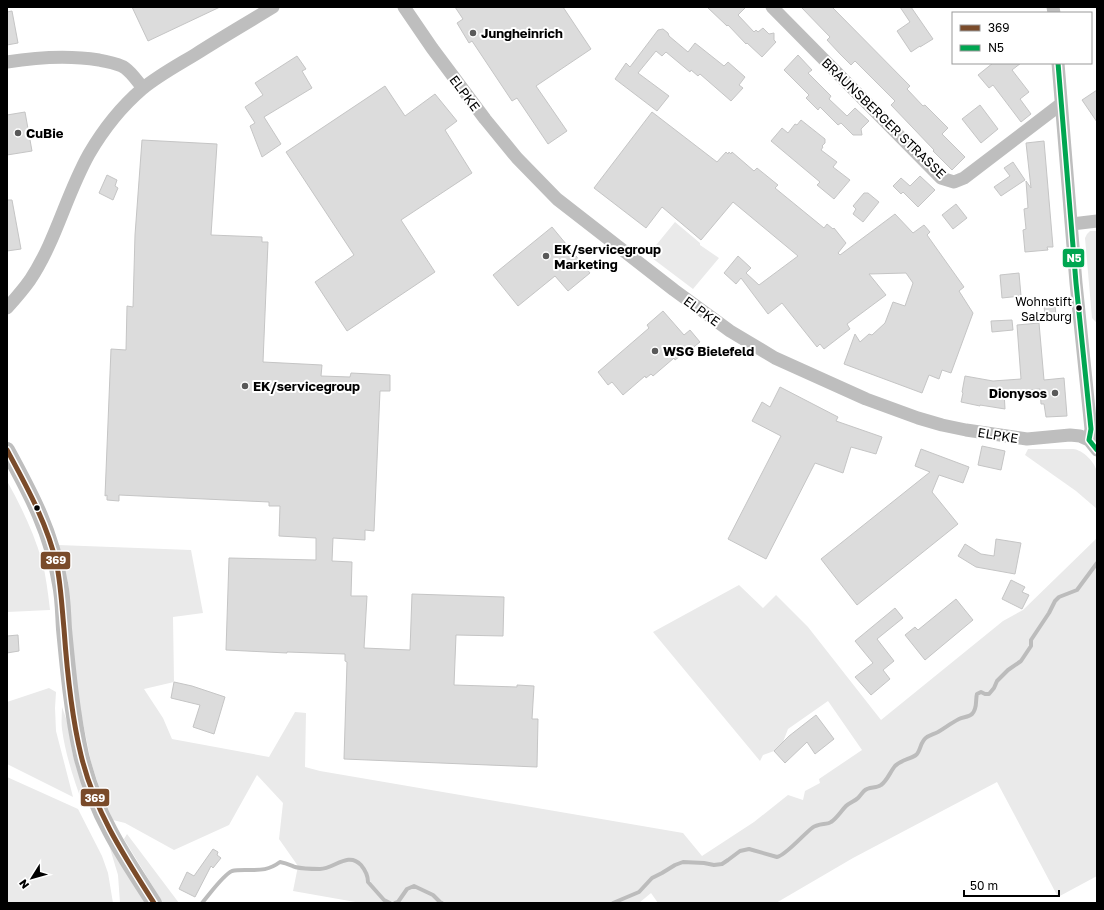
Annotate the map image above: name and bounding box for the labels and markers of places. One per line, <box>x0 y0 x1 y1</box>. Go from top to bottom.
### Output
place label: Jungheinrich <box>481 25 563 41</box>
marker: Jungheinrich <box>468 28 478 38</box>
place label: CuBie <box>26 125 64 141</box>
marker: CuBie <box>13 128 23 138</box>
place label: EK/servicegroup Marketing <box>554 241 661 272</box>
marker: EK/servicegroup Marketing <box>541 251 551 261</box>
place label: Wohnstift Salzburg <box>1015 294 1072 324</box>
marker: Wohnstift Salzburg <box>1074 303 1084 313</box>
place label: WSG Bielefeld <box>663 343 754 359</box>
marker: WSG Bielefeld <box>650 346 660 356</box>
place label: EK/servicegroup <box>253 378 360 394</box>
marker: EK/servicegroup <box>240 381 250 391</box>
place label: Dionysos <box>989 385 1047 401</box>
marker: Dionysos <box>1050 388 1060 398</box>
unlabelled marker <box>32 503 42 513</box>

